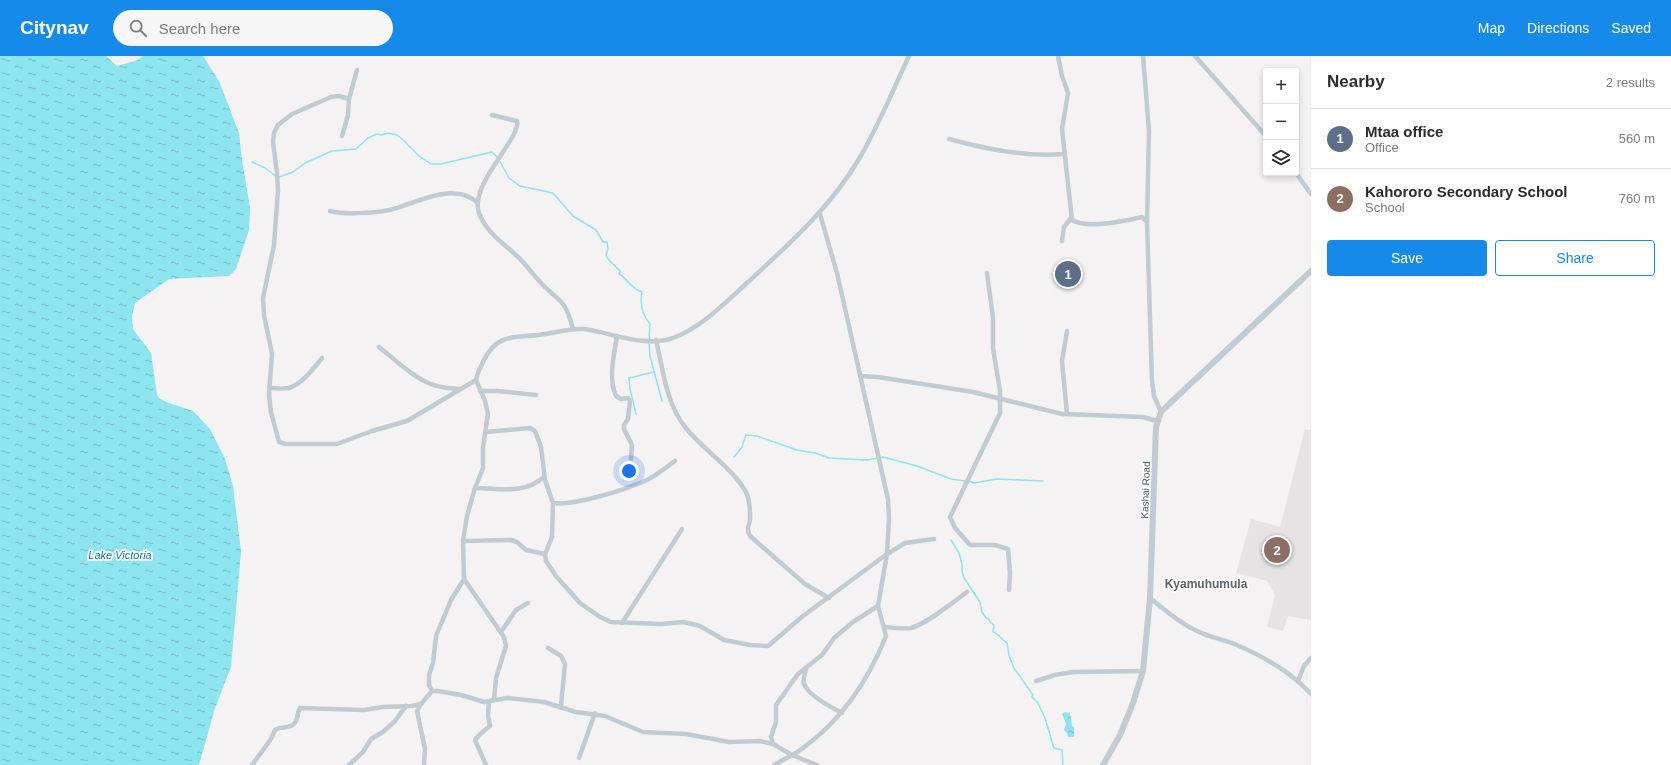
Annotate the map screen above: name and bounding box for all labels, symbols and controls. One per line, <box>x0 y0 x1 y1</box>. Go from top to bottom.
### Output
search box <box>113 10 393 46</box>
text: Citynav <box>20 17 89 38</box>
icon: search <box>127 17 149 39</box>
text: Search here <box>159 20 240 37</box>
text: Map <box>1478 20 1505 36</box>
text: Directions <box>1527 20 1589 36</box>
text: Saved <box>1611 20 1651 36</box>
map controls <box>1263 68 1299 176</box>
button: + <box>1263 68 1299 104</box>
text: Nearby <box>1327 72 1385 91</box>
text: 2 results <box>1606 75 1655 90</box>
button: − <box>1263 104 1299 140</box>
text: Mtaa office <box>1365 123 1443 140</box>
text: 1 <box>1336 131 1344 146</box>
text: 560 m <box>1619 131 1655 146</box>
button: layers <box>1263 140 1299 176</box>
text: Office <box>1365 140 1399 155</box>
text: Kahororo Secondary School <box>1365 183 1568 200</box>
text: 2 <box>1336 191 1344 206</box>
text: 760 m <box>1619 191 1655 206</box>
text: School <box>1365 200 1405 215</box>
button: Save <box>1327 240 1487 276</box>
button: Share <box>1495 240 1655 276</box>
pin: 1 <box>1055 259 1081 289</box>
your location <box>619 461 639 481</box>
street label: Kashai Road <box>1139 461 1152 519</box>
pin: 2 <box>1264 535 1290 565</box>
water label: Lake Victoria <box>88 549 152 561</box>
district label: Kyamuhumula <box>1165 577 1248 591</box>

